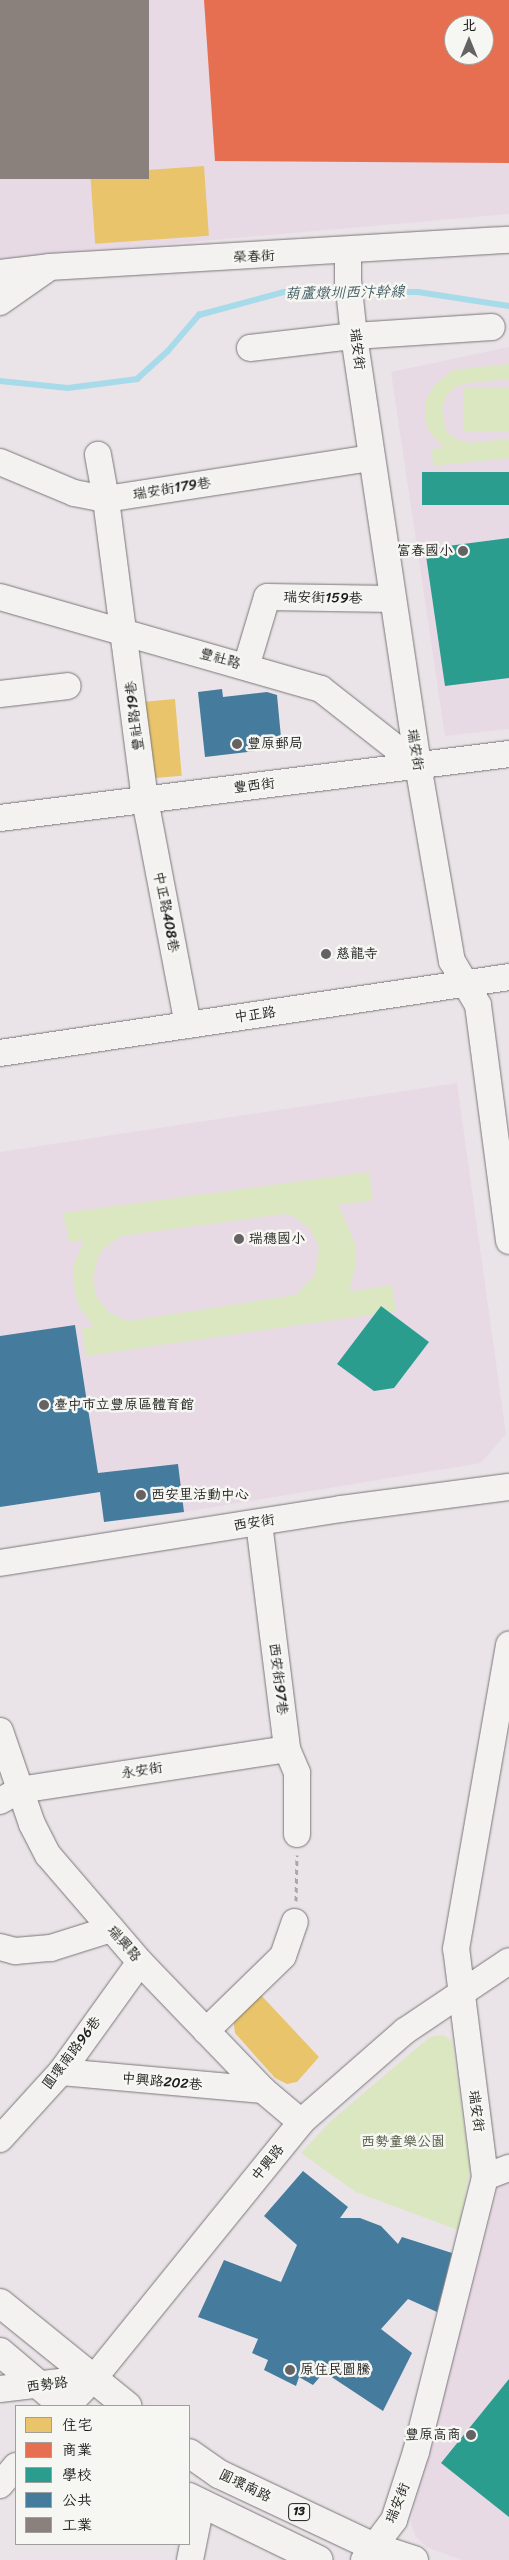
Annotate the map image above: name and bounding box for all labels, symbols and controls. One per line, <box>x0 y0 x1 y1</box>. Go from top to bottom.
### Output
text: 北 <box>462 13 476 38</box>
north arrow <box>444 15 494 65</box>
street label: 榮春街 <box>233 248 275 266</box>
water label: 葫蘆燉圳西汴幹線 <box>285 283 405 303</box>
street label: 瑞安街 <box>346 327 368 371</box>
street label: 瑞安街179巷 <box>132 475 212 503</box>
place label: 富春國小 <box>397 543 453 559</box>
marker: 富春國小 <box>457 545 469 557</box>
street label: 瑞安街159巷 <box>283 589 363 607</box>
street label: 豐社路 <box>197 645 243 673</box>
street label: 豐社路19巷 <box>122 680 148 752</box>
street label: 瑞安街 <box>403 728 427 772</box>
place label: 豐原郵局 <box>247 736 303 752</box>
marker: 豐原郵局 <box>231 738 243 750</box>
street label: 豐西街 <box>232 775 276 797</box>
street label: 中正路408巷 <box>150 870 182 954</box>
place label: 慈龍寺 <box>336 946 378 962</box>
marker: 慈龍寺 <box>320 948 332 960</box>
street label: 中正路 <box>233 1004 277 1026</box>
place label: 瑞穗國小 <box>249 1231 305 1247</box>
marker: 瑞穗國小 <box>233 1233 245 1245</box>
place label: 臺中市立豐原區體育館 <box>54 1397 194 1413</box>
marker: 臺中市立豐原區體育館 <box>38 1399 50 1411</box>
place label: 西安里活動中心 <box>151 1487 249 1503</box>
marker: 西安里活動中心 <box>135 1489 147 1501</box>
street label: 西安街 <box>232 1511 276 1535</box>
street label: 西安街97巷 <box>265 1642 291 1716</box>
street label: 永安街 <box>120 1759 164 1783</box>
street label: 瑞興路 <box>104 1923 144 1965</box>
street label: 圓環南路96巷 <box>39 2013 105 2093</box>
street label: 中興路202巷 <box>121 2070 203 2094</box>
street label: 瑞安街 <box>465 2089 487 2133</box>
park label: 西勢童樂公園 <box>361 2134 445 2150</box>
street label: 中興路 <box>248 2141 288 2185</box>
place label: 原住民圖騰 <box>300 2362 370 2378</box>
marker: 原住民圖騰 <box>284 2364 296 2376</box>
street label: 西勢路 <box>25 2374 69 2396</box>
legend <box>15 2405 190 2545</box>
text: 住宅 <box>62 2412 92 2438</box>
place label: 豐原高商 <box>405 2427 461 2443</box>
marker: 豐原高商 <box>465 2429 477 2441</box>
text: 商業 <box>62 2437 92 2463</box>
text: 學校 <box>62 2462 92 2488</box>
street label: 圓環南路 <box>216 2466 274 2506</box>
street label: 瑞安街 <box>382 2480 414 2526</box>
text: 公共 <box>62 2487 92 2513</box>
road number: 13 <box>288 2502 310 2522</box>
text: 工業 <box>62 2512 92 2538</box>

